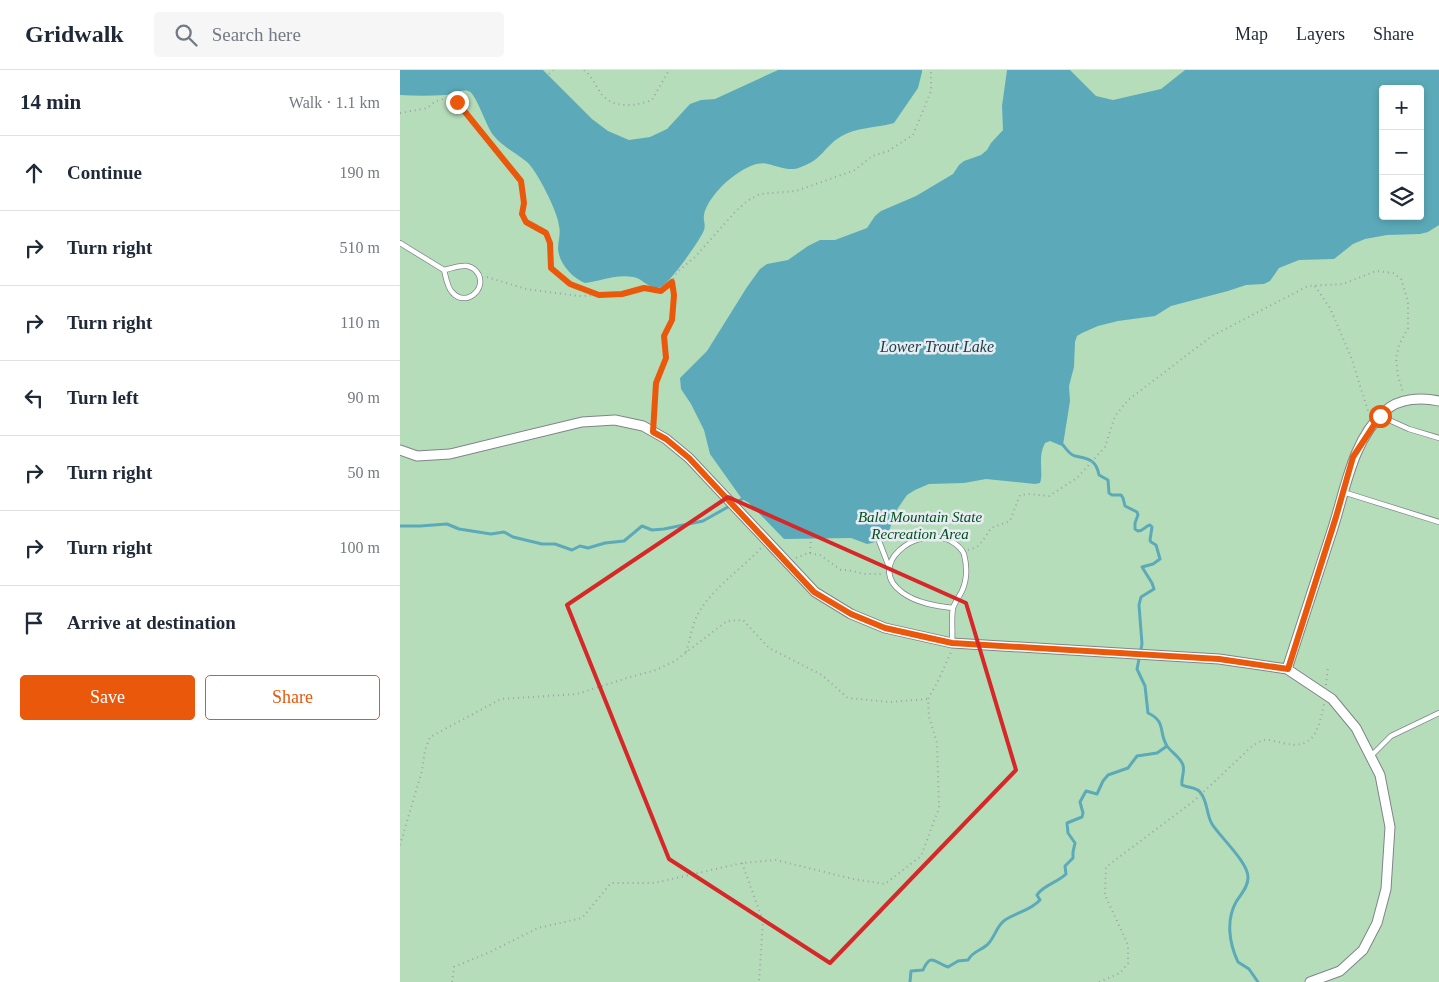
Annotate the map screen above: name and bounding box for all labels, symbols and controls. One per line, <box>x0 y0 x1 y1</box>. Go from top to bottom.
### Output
search box <box>154 12 504 57</box>
text: Gridwalk <box>25 21 124 47</box>
icon: search <box>172 21 200 49</box>
text: Search here <box>212 24 301 45</box>
text: Map <box>1235 24 1268 44</box>
text: Layers <box>1296 24 1345 44</box>
text: Share <box>1373 24 1414 44</box>
map controls <box>1379 85 1424 220</box>
button: + <box>1379 85 1424 130</box>
text: 14 min <box>20 90 81 114</box>
route end <box>446 91 469 114</box>
text: Walk · 1.1 km <box>289 94 380 111</box>
button: − <box>1379 130 1424 175</box>
icon: ahead <box>20 159 48 187</box>
text: Continue <box>67 162 142 183</box>
text: 190 m <box>340 164 380 181</box>
button: layers <box>1379 175 1424 220</box>
icon: right <box>20 234 48 262</box>
text: Turn right <box>67 237 152 258</box>
text: 510 m <box>340 239 380 256</box>
icon: right <box>20 309 48 337</box>
text: Turn right <box>67 312 152 333</box>
text: 110 m <box>340 314 380 331</box>
water label: Lower Trout Lake <box>879 338 994 355</box>
icon: left <box>20 384 48 412</box>
text: Turn left <box>67 387 139 408</box>
text: 90 m <box>348 389 380 406</box>
route start <box>1369 405 1392 428</box>
icon: right <box>20 459 48 487</box>
text: Turn right <box>67 462 152 483</box>
text: 50 m <box>348 464 380 481</box>
park label: Bald Mountain State Recreation Area <box>858 509 982 542</box>
icon: right <box>20 534 48 562</box>
text: Turn right <box>67 537 152 558</box>
text: 100 m <box>340 539 380 556</box>
icon: arrive <box>20 609 48 637</box>
text: Arrive at destination <box>67 612 236 633</box>
button: Save <box>20 675 195 720</box>
button: Share <box>205 675 380 720</box>

